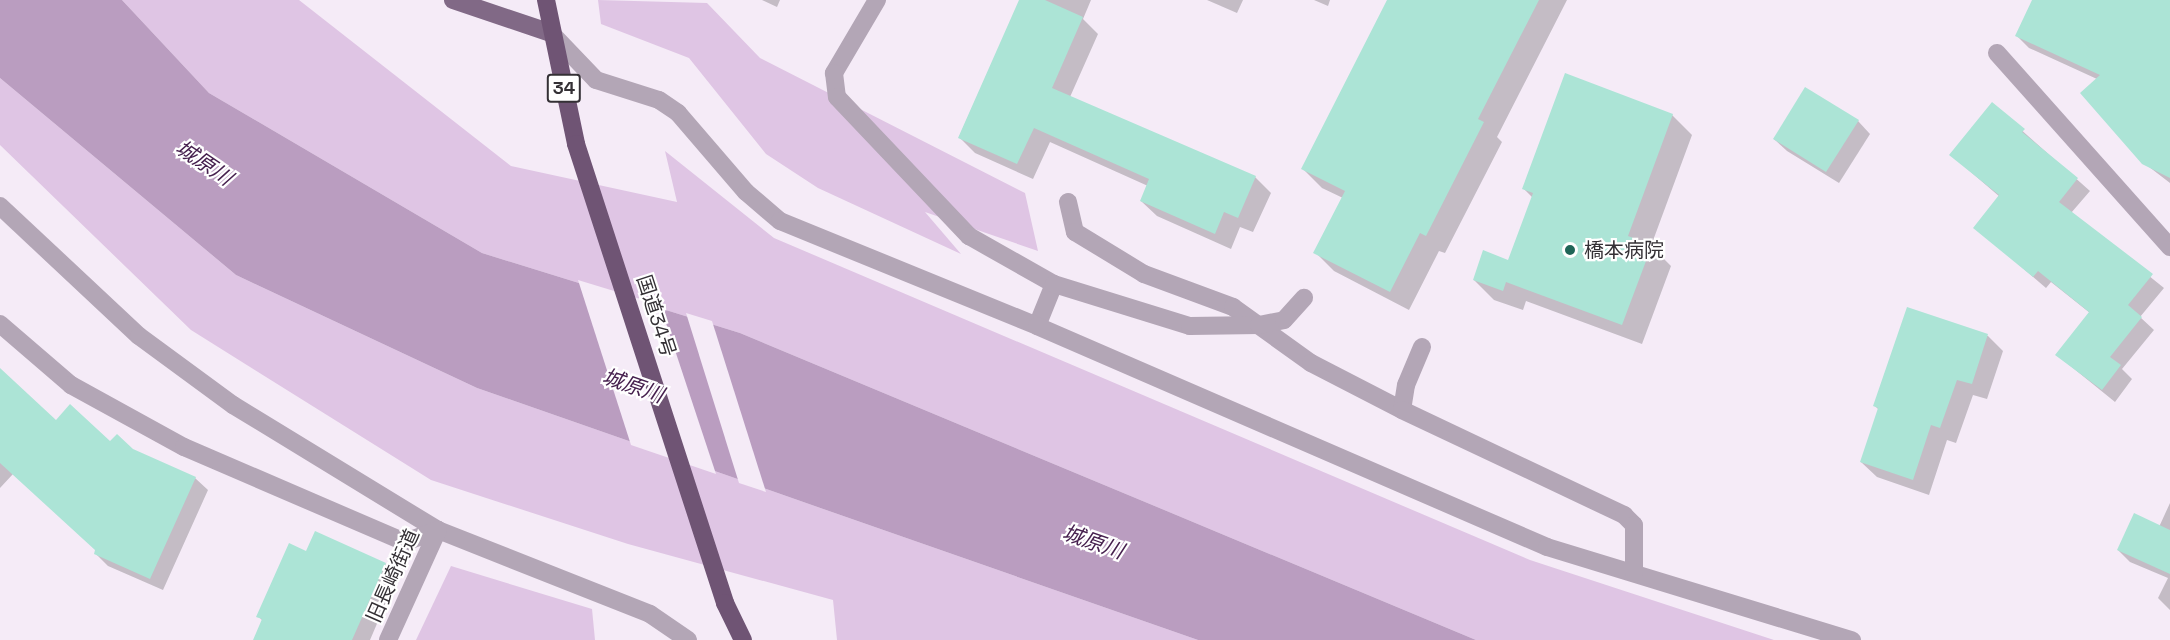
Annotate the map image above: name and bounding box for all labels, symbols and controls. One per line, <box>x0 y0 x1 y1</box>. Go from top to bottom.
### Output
road number: 34 <box>546 73 582 103</box>
water label: 城原川 <box>171 135 237 191</box>
place label: 橋本病院 <box>1584 238 1664 262</box>
marker: 橋本病院 <box>1561 241 1579 259</box>
street label: 国道34号 <box>632 272 680 360</box>
water label: 城原川 <box>599 364 667 408</box>
water label: 城原川 <box>1059 520 1127 564</box>
street label: 旧長崎街道 <box>362 525 424 627</box>

